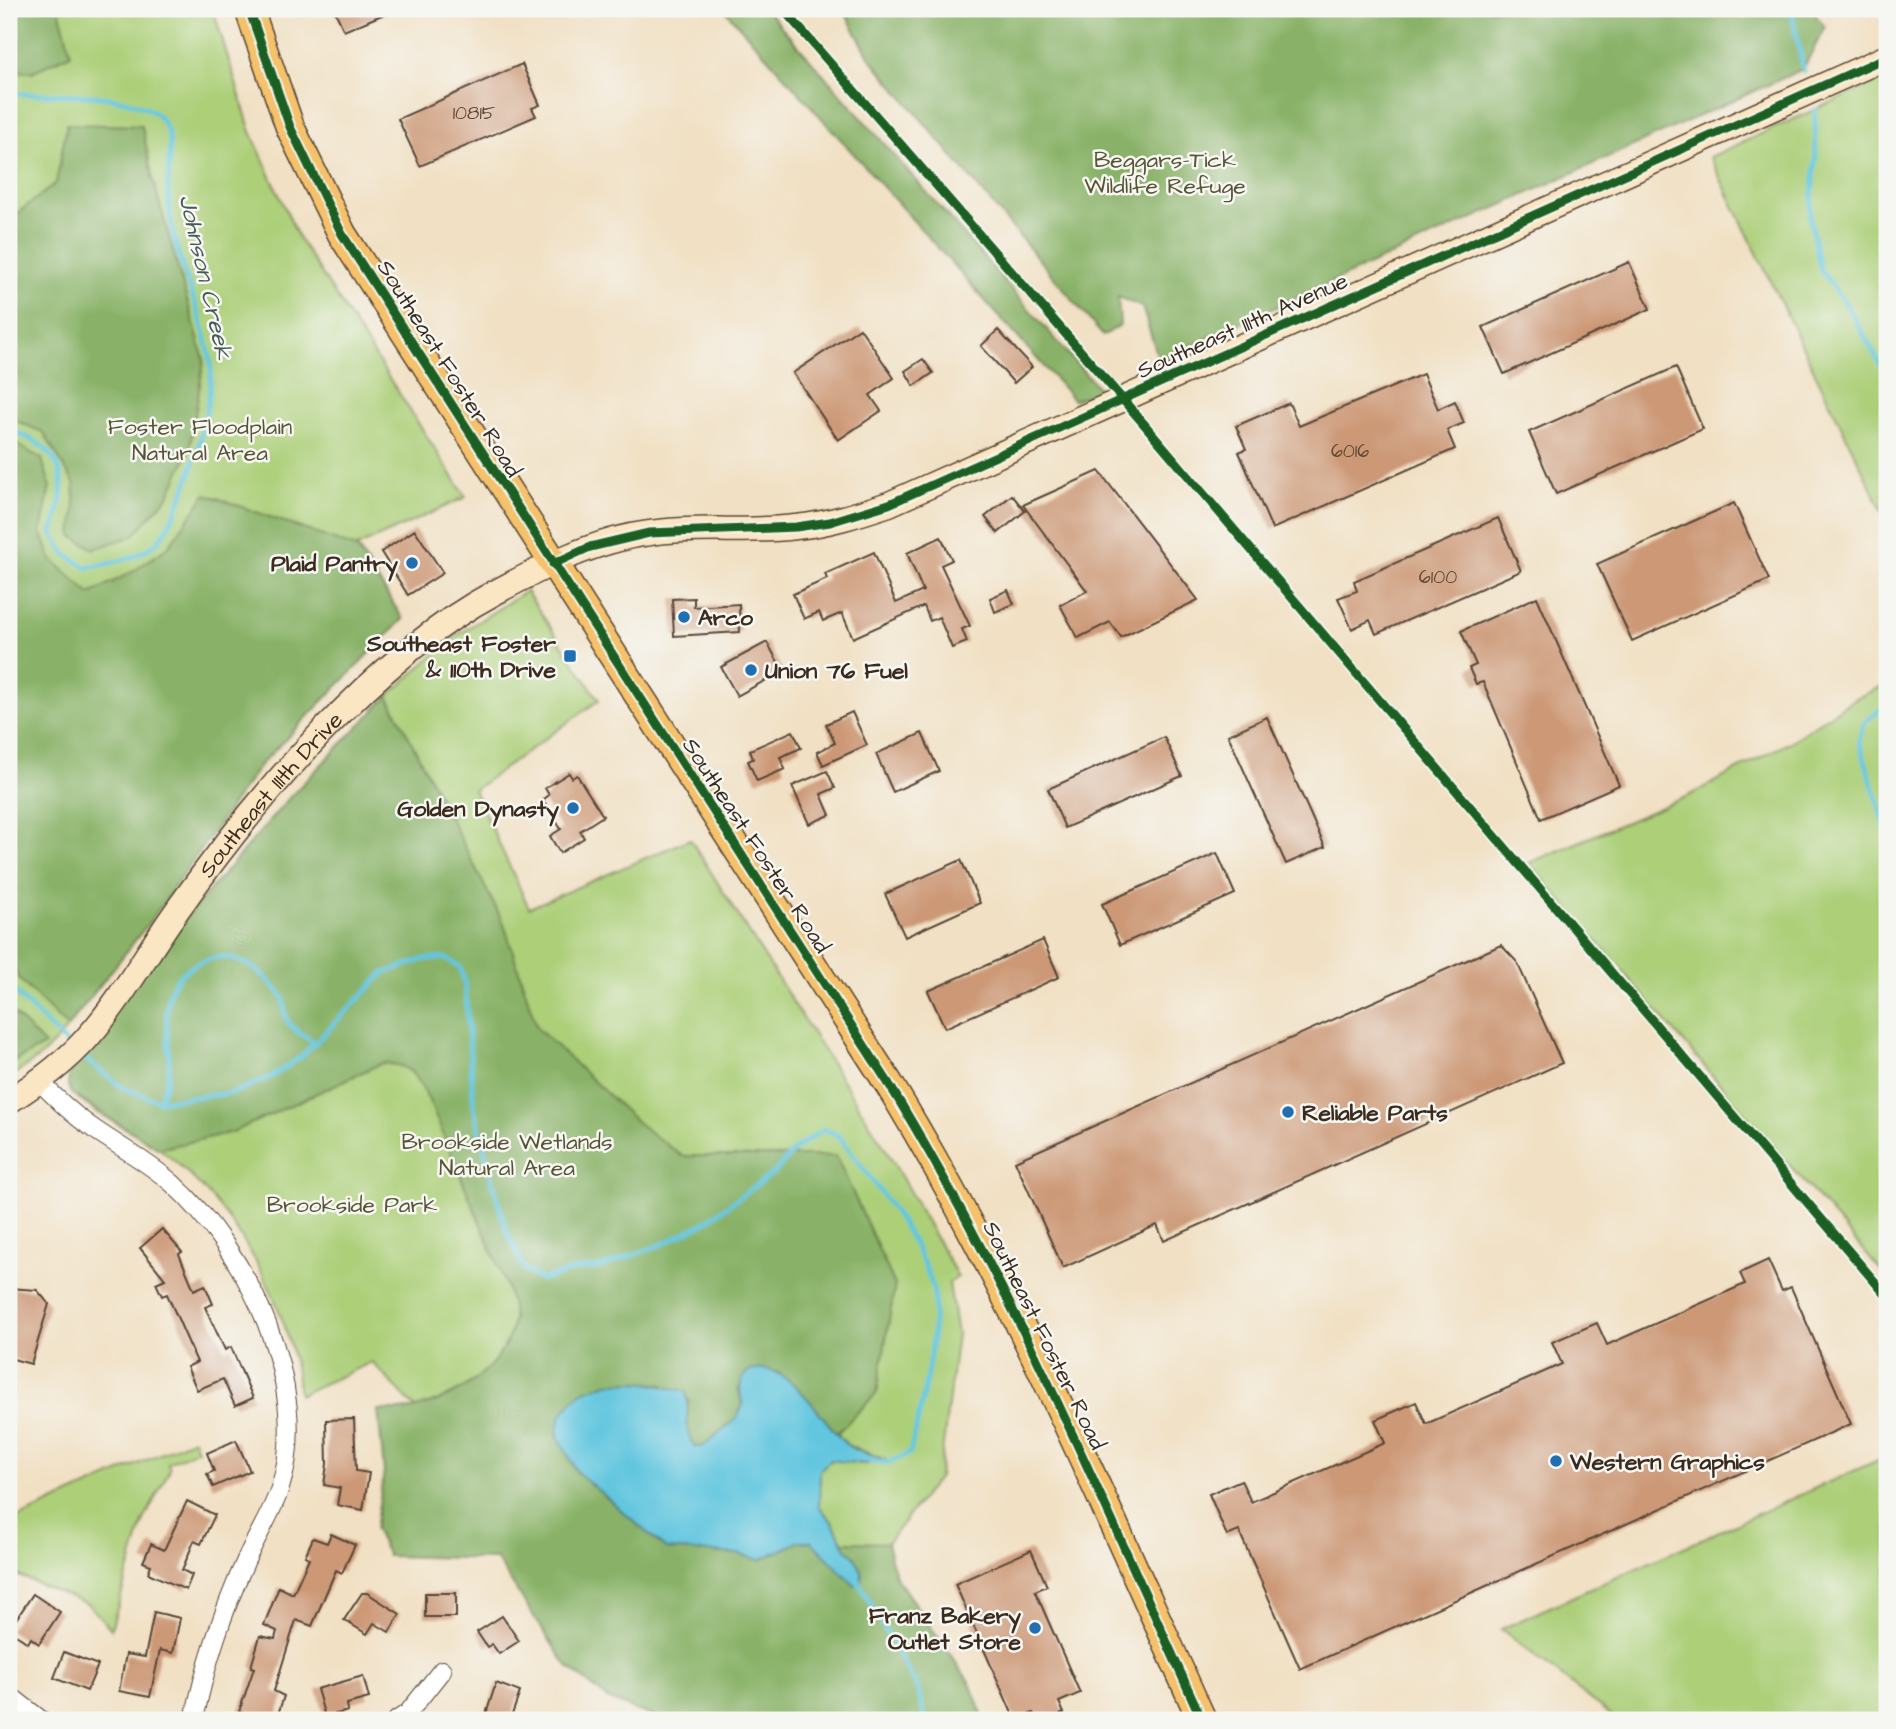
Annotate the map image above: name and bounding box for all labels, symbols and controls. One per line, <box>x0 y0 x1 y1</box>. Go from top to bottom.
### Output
house number: 10815 <box>453 100 496 127</box>
park label: Beggars-Tick Wildlife Refuge <box>1084 144 1246 203</box>
water label: Johnson Creek <box>170 191 241 364</box>
street label: Southeast Foster Road <box>369 254 529 484</box>
street label: Southeast 111th Avenue <box>1132 265 1353 387</box>
park label: Foster Floodplain Natural Area <box>108 411 292 469</box>
house number: 6016 <box>1331 438 1369 465</box>
place label: Plaid Pantry <box>271 548 398 582</box>
marker: Plaid Pantry <box>404 555 420 571</box>
house number: 6100 <box>1419 564 1457 591</box>
place label: Arco <box>698 602 753 634</box>
marker: Arco <box>676 609 692 625</box>
place label: Southeast Foster & 110th Drive <box>366 628 557 686</box>
marker: Southeast Foster & 110th Drive <box>562 648 578 664</box>
place label: Union 76 Fuel <box>765 655 908 687</box>
marker: Union 76 Fuel <box>743 662 759 678</box>
street label: Southeast 111th Drive <box>191 705 350 884</box>
street label: Southeast Foster Road <box>674 732 838 960</box>
place label: Golden Dynasty <box>397 793 559 827</box>
marker: Golden Dynasty <box>565 800 581 816</box>
place label: Reliable Parts <box>1302 1097 1448 1129</box>
marker: Reliable Parts <box>1280 1104 1296 1120</box>
park label: Brookside Wetlands Natural Area <box>401 1126 613 1184</box>
park label: Brookside Park <box>267 1189 437 1221</box>
street label: Southeast Foster Road <box>975 1216 1114 1456</box>
place label: Western Graphics <box>1569 1446 1765 1478</box>
marker: Western Graphics <box>1548 1453 1564 1469</box>
place label: Franz Bakery Outlet Store <box>869 1600 1022 1658</box>
marker: Franz Bakery Outlet Store <box>1027 1620 1043 1636</box>

